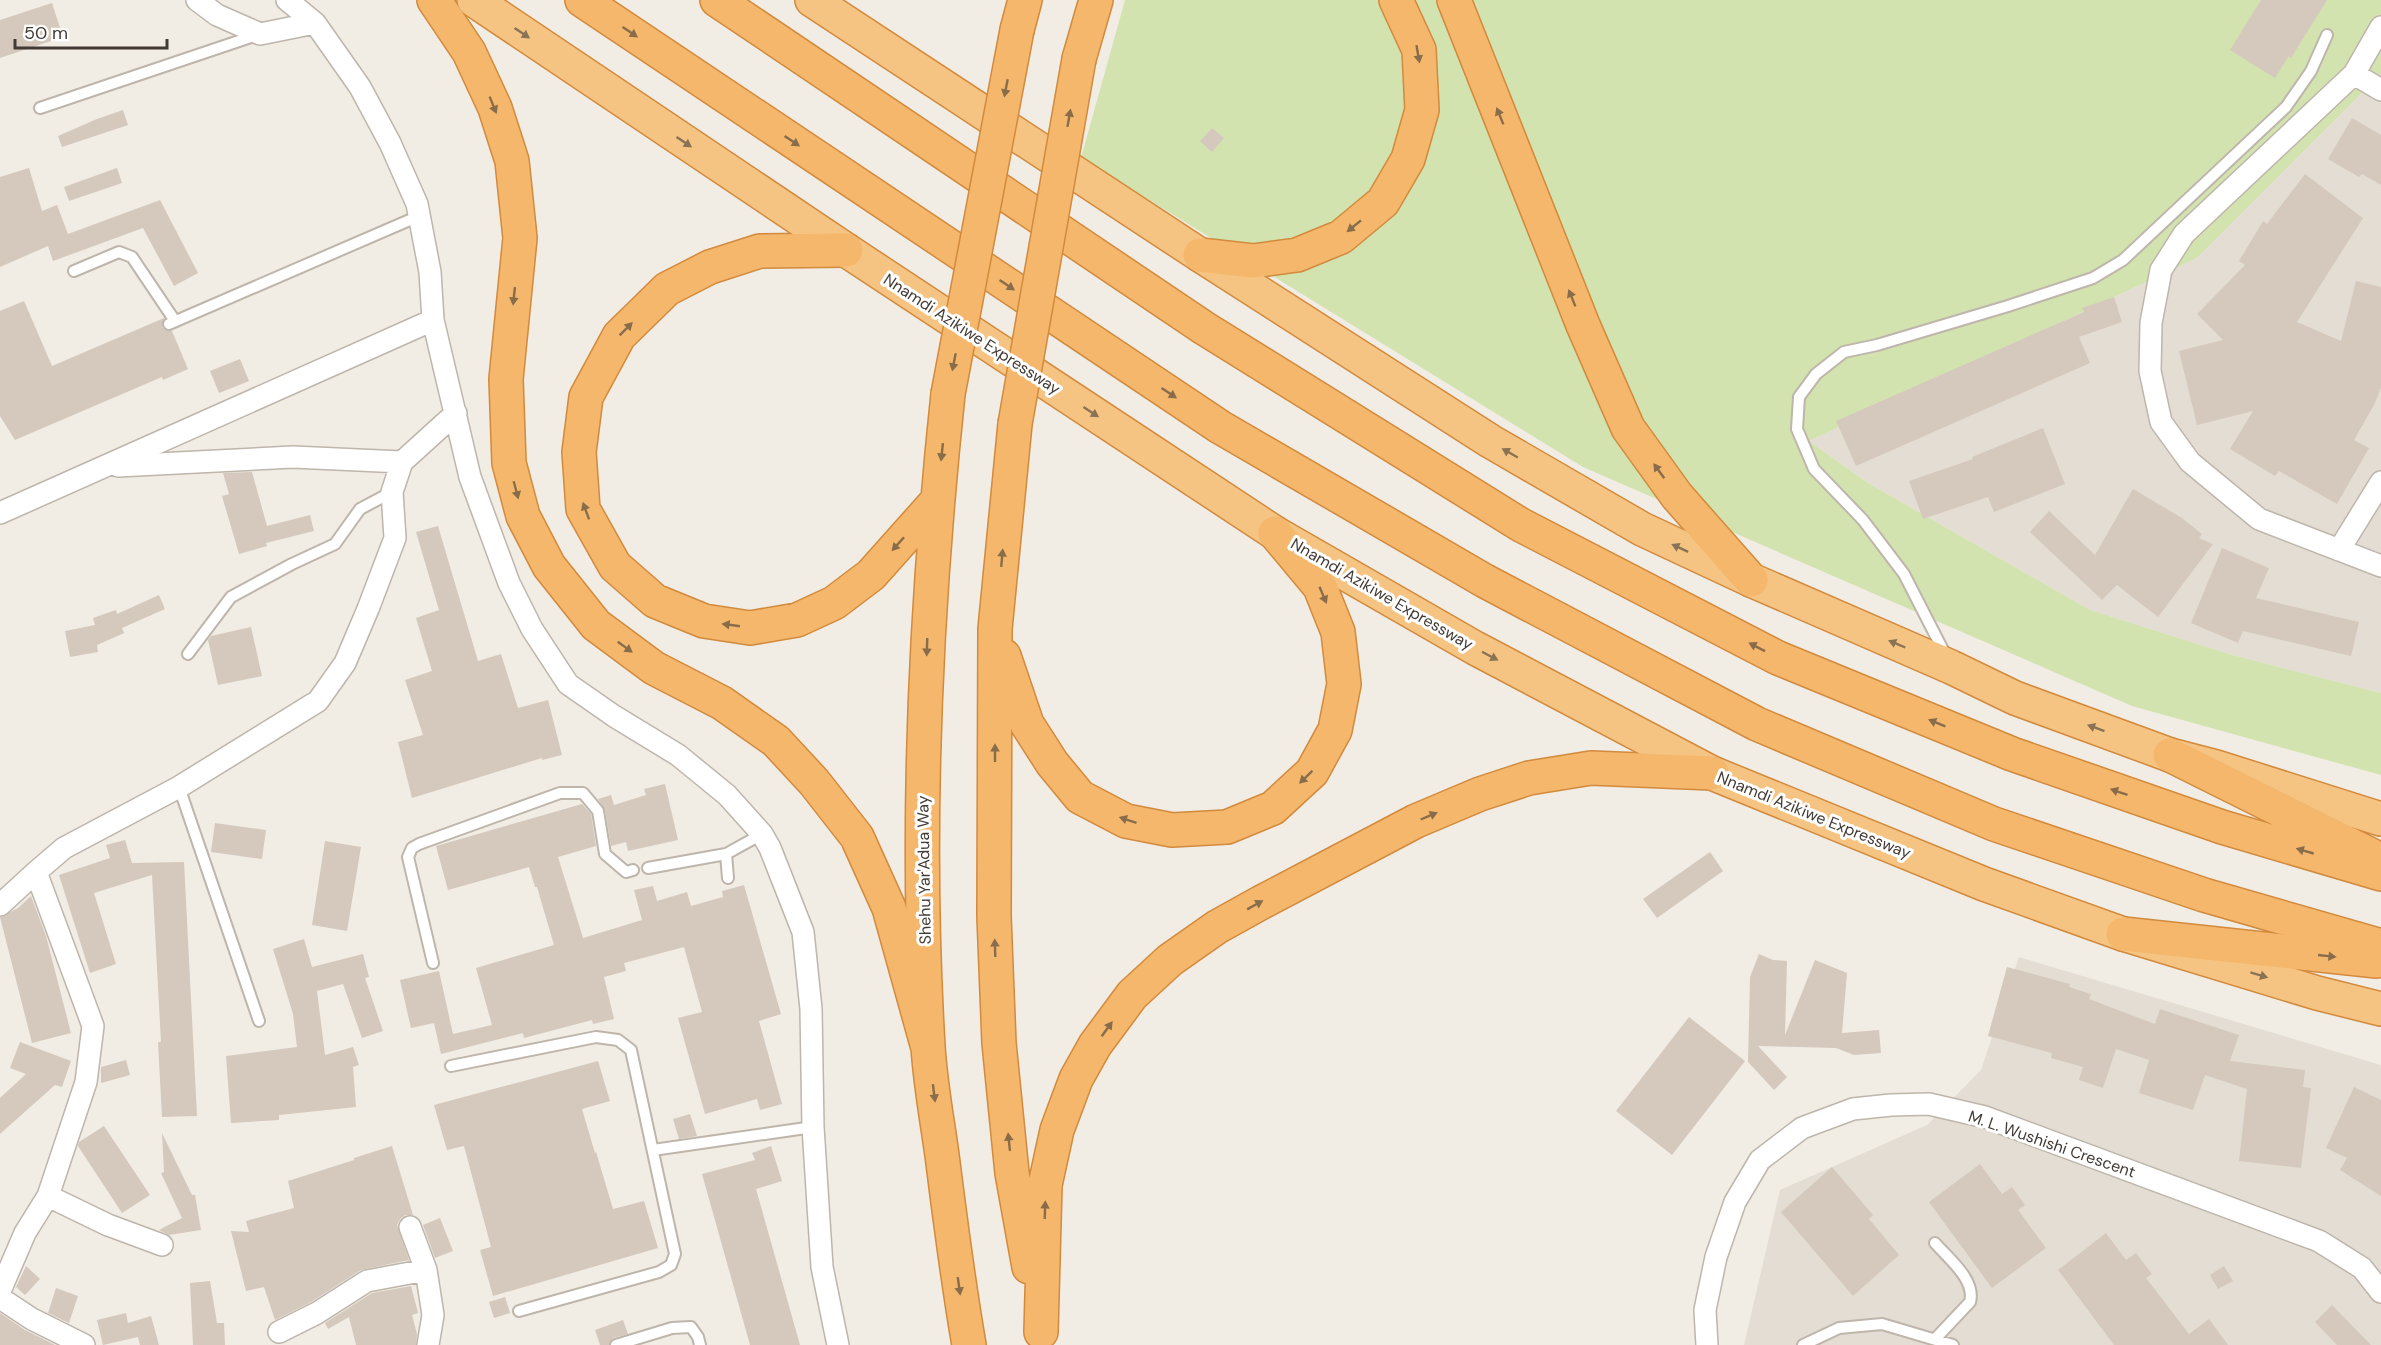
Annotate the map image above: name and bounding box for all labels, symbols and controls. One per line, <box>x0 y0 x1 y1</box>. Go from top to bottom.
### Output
scale bar <box>15 12 166 50</box>
text: 50 m <box>24 21 68 45</box>
one-way arrow <box>514 27 530 39</box>
one-way arrow <box>622 27 639 38</box>
one-way arrow <box>1413 45 1422 64</box>
one-way arrow <box>1001 78 1010 97</box>
one-way arrow <box>488 97 498 115</box>
one-way arrow <box>1495 107 1505 125</box>
one-way arrow <box>1064 109 1073 128</box>
one-way arrow <box>784 135 800 147</box>
one-way arrow <box>676 136 692 147</box>
one-way arrow <box>1346 219 1362 232</box>
street label: Nnamdi Azikiwe Expressway <box>879 269 1065 399</box>
one-way arrow <box>998 279 1014 291</box>
one-way arrow <box>509 287 519 306</box>
one-way arrow <box>1567 288 1577 306</box>
one-way arrow <box>619 322 633 337</box>
one-way arrow <box>949 353 958 372</box>
one-way arrow <box>1160 387 1176 399</box>
one-way arrow <box>1083 406 1099 418</box>
one-way arrow <box>937 443 947 462</box>
one-way arrow <box>1501 448 1518 458</box>
one-way arrow <box>1653 464 1665 480</box>
one-way arrow <box>512 481 521 499</box>
one-way arrow <box>581 502 591 520</box>
street label: Nnamdi Azikiwe Expressway <box>1287 533 1477 655</box>
one-way arrow <box>892 536 905 551</box>
one-way arrow <box>1672 543 1689 552</box>
one-way arrow <box>997 549 1007 568</box>
one-way arrow <box>1318 587 1328 605</box>
one-way arrow <box>721 621 740 630</box>
one-way arrow <box>922 637 931 656</box>
one-way arrow <box>1888 638 1906 648</box>
one-way arrow <box>616 641 632 653</box>
one-way arrow <box>1749 642 1766 652</box>
one-way arrow <box>1482 651 1499 661</box>
one-way arrow <box>1927 718 1945 728</box>
one-way arrow <box>2087 722 2105 732</box>
one-way arrow <box>990 744 1000 763</box>
street label: Nnamdi Azikiwe Expressway <box>1714 766 1914 864</box>
one-way arrow <box>1299 770 1313 784</box>
one-way arrow <box>2110 786 2128 796</box>
street label: Shehu Yar'Adua Way <box>912 795 936 945</box>
one-way arrow <box>1420 811 1438 821</box>
one-way arrow <box>1119 815 1137 824</box>
one-way arrow <box>2296 846 2314 856</box>
one-way arrow <box>1247 900 1264 910</box>
one-way arrow <box>991 939 1000 958</box>
one-way arrow <box>2317 951 2336 961</box>
one-way arrow <box>2250 971 2268 980</box>
one-way arrow <box>1101 1021 1113 1036</box>
one-way arrow <box>929 1084 939 1103</box>
street label: M. L. Wushishi Crescent <box>1966 1106 2138 1182</box>
one-way arrow <box>1004 1133 1014 1152</box>
one-way arrow <box>1040 1201 1049 1220</box>
one-way arrow <box>954 1277 963 1296</box>

